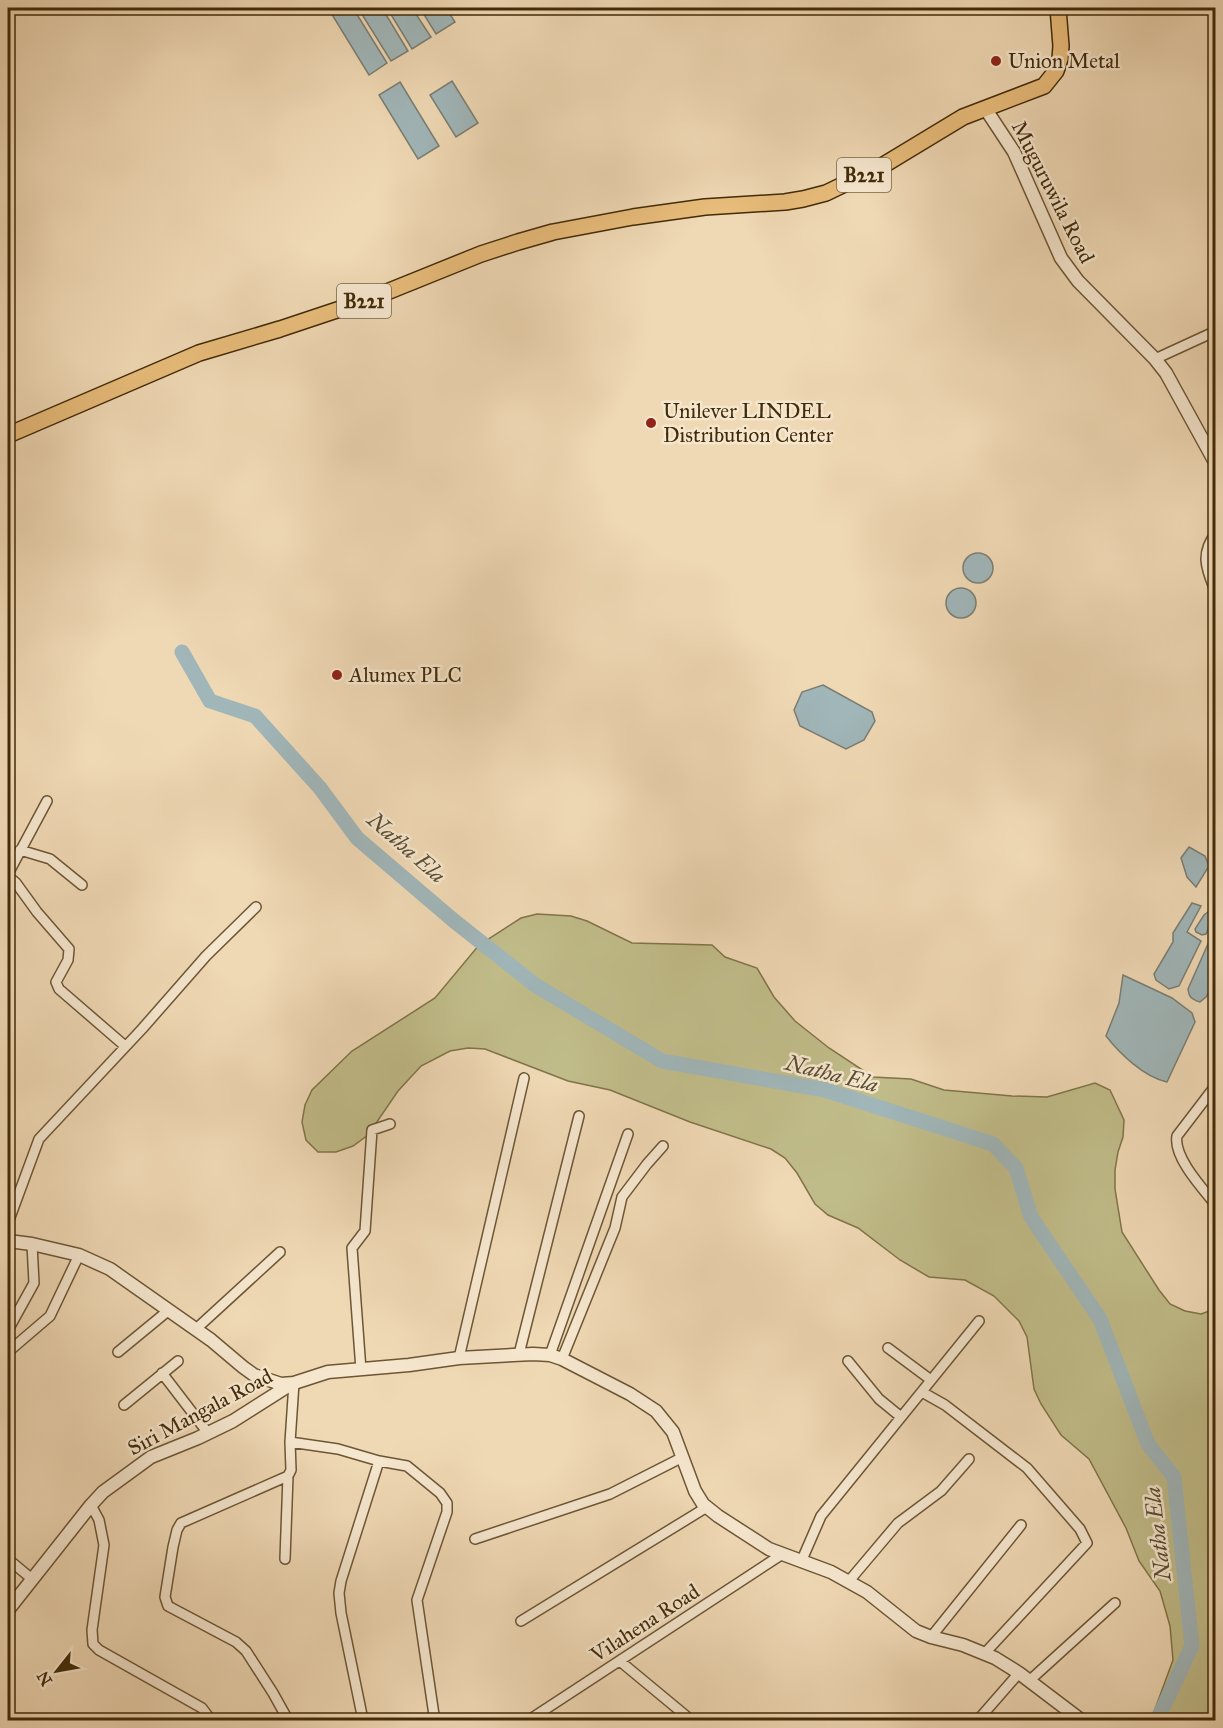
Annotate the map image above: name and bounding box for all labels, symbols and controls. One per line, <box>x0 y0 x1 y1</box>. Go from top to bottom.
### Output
place label: Union Metal <box>1008 48 1120 74</box>
marker: Union Metal <box>989 54 1003 68</box>
street label: Muguruwila Road <box>1006 116 1100 268</box>
road number: B221 <box>837 158 891 192</box>
road number: B221 <box>337 284 391 318</box>
place label: Unilever LINDEL Distribution Center <box>663 398 834 448</box>
marker: Unilever LINDEL Distribution Center <box>644 416 658 430</box>
place label: Alumex PLC <box>348 662 462 688</box>
marker: Alumex PLC <box>330 668 344 682</box>
water label: Natha Ela <box>361 805 451 889</box>
water label: Natha Ela <box>781 1048 881 1098</box>
street label: Siri Mangala Road <box>123 1363 277 1461</box>
water label: Natha Ela <box>1138 1485 1177 1585</box>
street label: Vilahena Road <box>585 1578 705 1668</box>
north arrow <box>27 1641 87 1701</box>
text: N <box>33 1667 56 1689</box>

